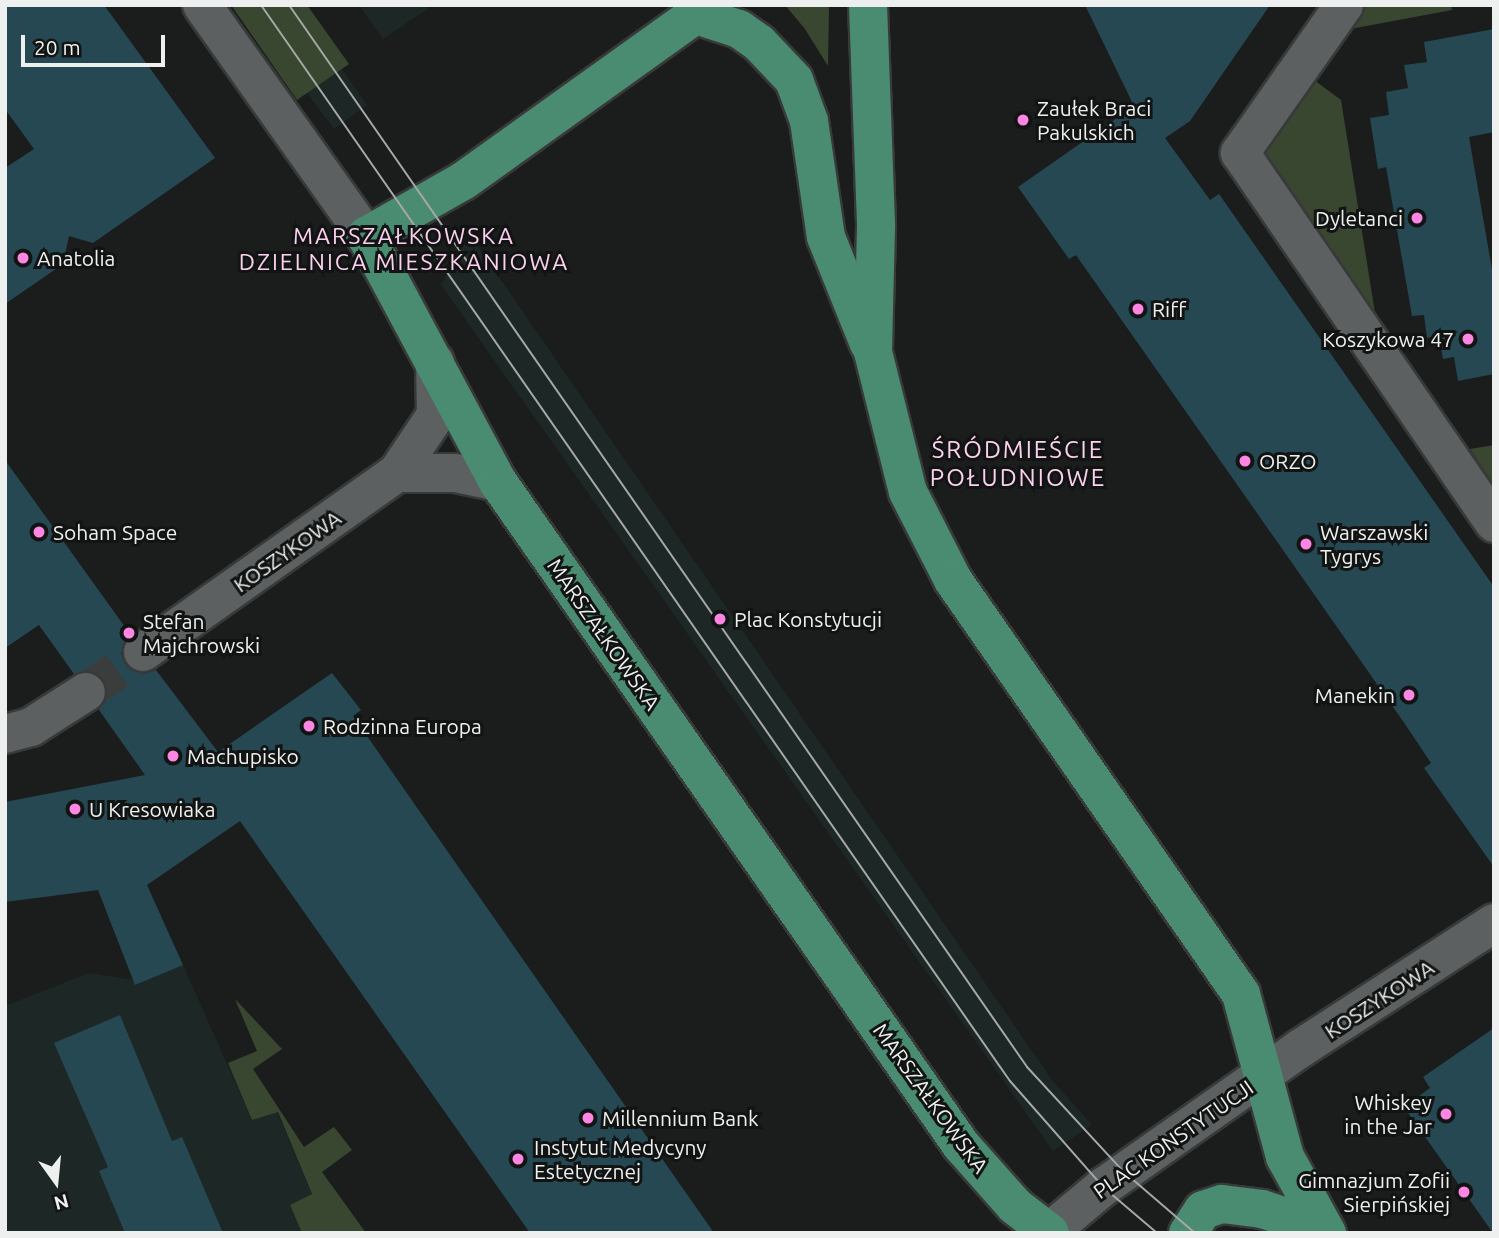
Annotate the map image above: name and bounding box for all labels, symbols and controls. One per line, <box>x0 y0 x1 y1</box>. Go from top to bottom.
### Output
scale bar <box>24 21 168 65</box>
text: 20 m <box>34 35 81 59</box>
place label: Zaułek Braci Pakulskich <box>1037 95 1151 145</box>
marker: Zaułek Braci Pakulskich <box>1015 112 1031 128</box>
place label: Dyletanci <box>1315 205 1403 231</box>
marker: Dyletanci <box>1409 210 1425 226</box>
district label: MARSZAŁKOWSKA DZIELNICA MIESZKANIOWA <box>241 222 567 276</box>
place label: Anatolia <box>37 245 115 271</box>
marker: Anatolia <box>15 250 31 266</box>
place label: Riff <box>1152 296 1186 322</box>
marker: Riff <box>1130 301 1146 317</box>
place label: Koszykowa 47 <box>1322 326 1454 352</box>
marker: Koszykowa 47 <box>1460 331 1476 347</box>
district label: ŚRÓDMIEŚCIE POŁUDNIOWE <box>931 436 1105 492</box>
place label: ORZO <box>1259 448 1317 474</box>
marker: ORZO <box>1237 453 1253 469</box>
street label: KOSZYKOWA <box>229 505 345 597</box>
place label: Soham Space <box>53 519 177 545</box>
place label: Warszawski Tygrys <box>1320 519 1428 569</box>
marker: Soham Space <box>31 524 47 540</box>
marker: Warszawski Tygrys <box>1298 536 1314 552</box>
street label: MARSZAŁKOWSKA <box>542 553 666 715</box>
place label: Plac Konstytucji <box>734 606 882 632</box>
place label: Stefan Majchrowski <box>143 608 260 658</box>
marker: Plac Konstytucji <box>712 611 728 627</box>
marker: Stefan Majchrowski <box>121 625 137 641</box>
place label: Manekin <box>1315 682 1395 708</box>
marker: Manekin <box>1401 687 1417 703</box>
place label: Rodzinna Europa <box>323 713 482 739</box>
marker: Rodzinna Europa <box>301 718 317 734</box>
place label: Machupisko <box>187 743 299 769</box>
marker: Machupisko <box>165 748 181 764</box>
place label: U Kresowiaka <box>89 796 215 822</box>
marker: U Kresowiaka <box>67 801 83 817</box>
street label: KOSZYKOWA <box>1320 954 1438 1044</box>
street label: MARSZAŁKOWSKA <box>868 1018 994 1178</box>
street label: PLAC KONSTYTUCJI <box>1088 1074 1258 1204</box>
place label: Whiskey in the Jar <box>1344 1089 1432 1139</box>
place label: Millennium Bank <box>602 1105 759 1131</box>
marker: Whiskey in the Jar <box>1438 1106 1454 1122</box>
marker: Millennium Bank <box>580 1110 596 1126</box>
place label: Instytut Medycyny Estetycznej <box>534 1134 706 1184</box>
north arrow <box>21 1147 91 1217</box>
marker: Instytut Medycyny Estetycznej <box>508 1149 528 1169</box>
place label: Gimnazjum Zofii Sierpińskiej <box>1298 1167 1450 1217</box>
marker: Gimnazjum Zofii Sierpińskiej <box>1456 1184 1472 1200</box>
text: N <box>52 1190 71 1215</box>

